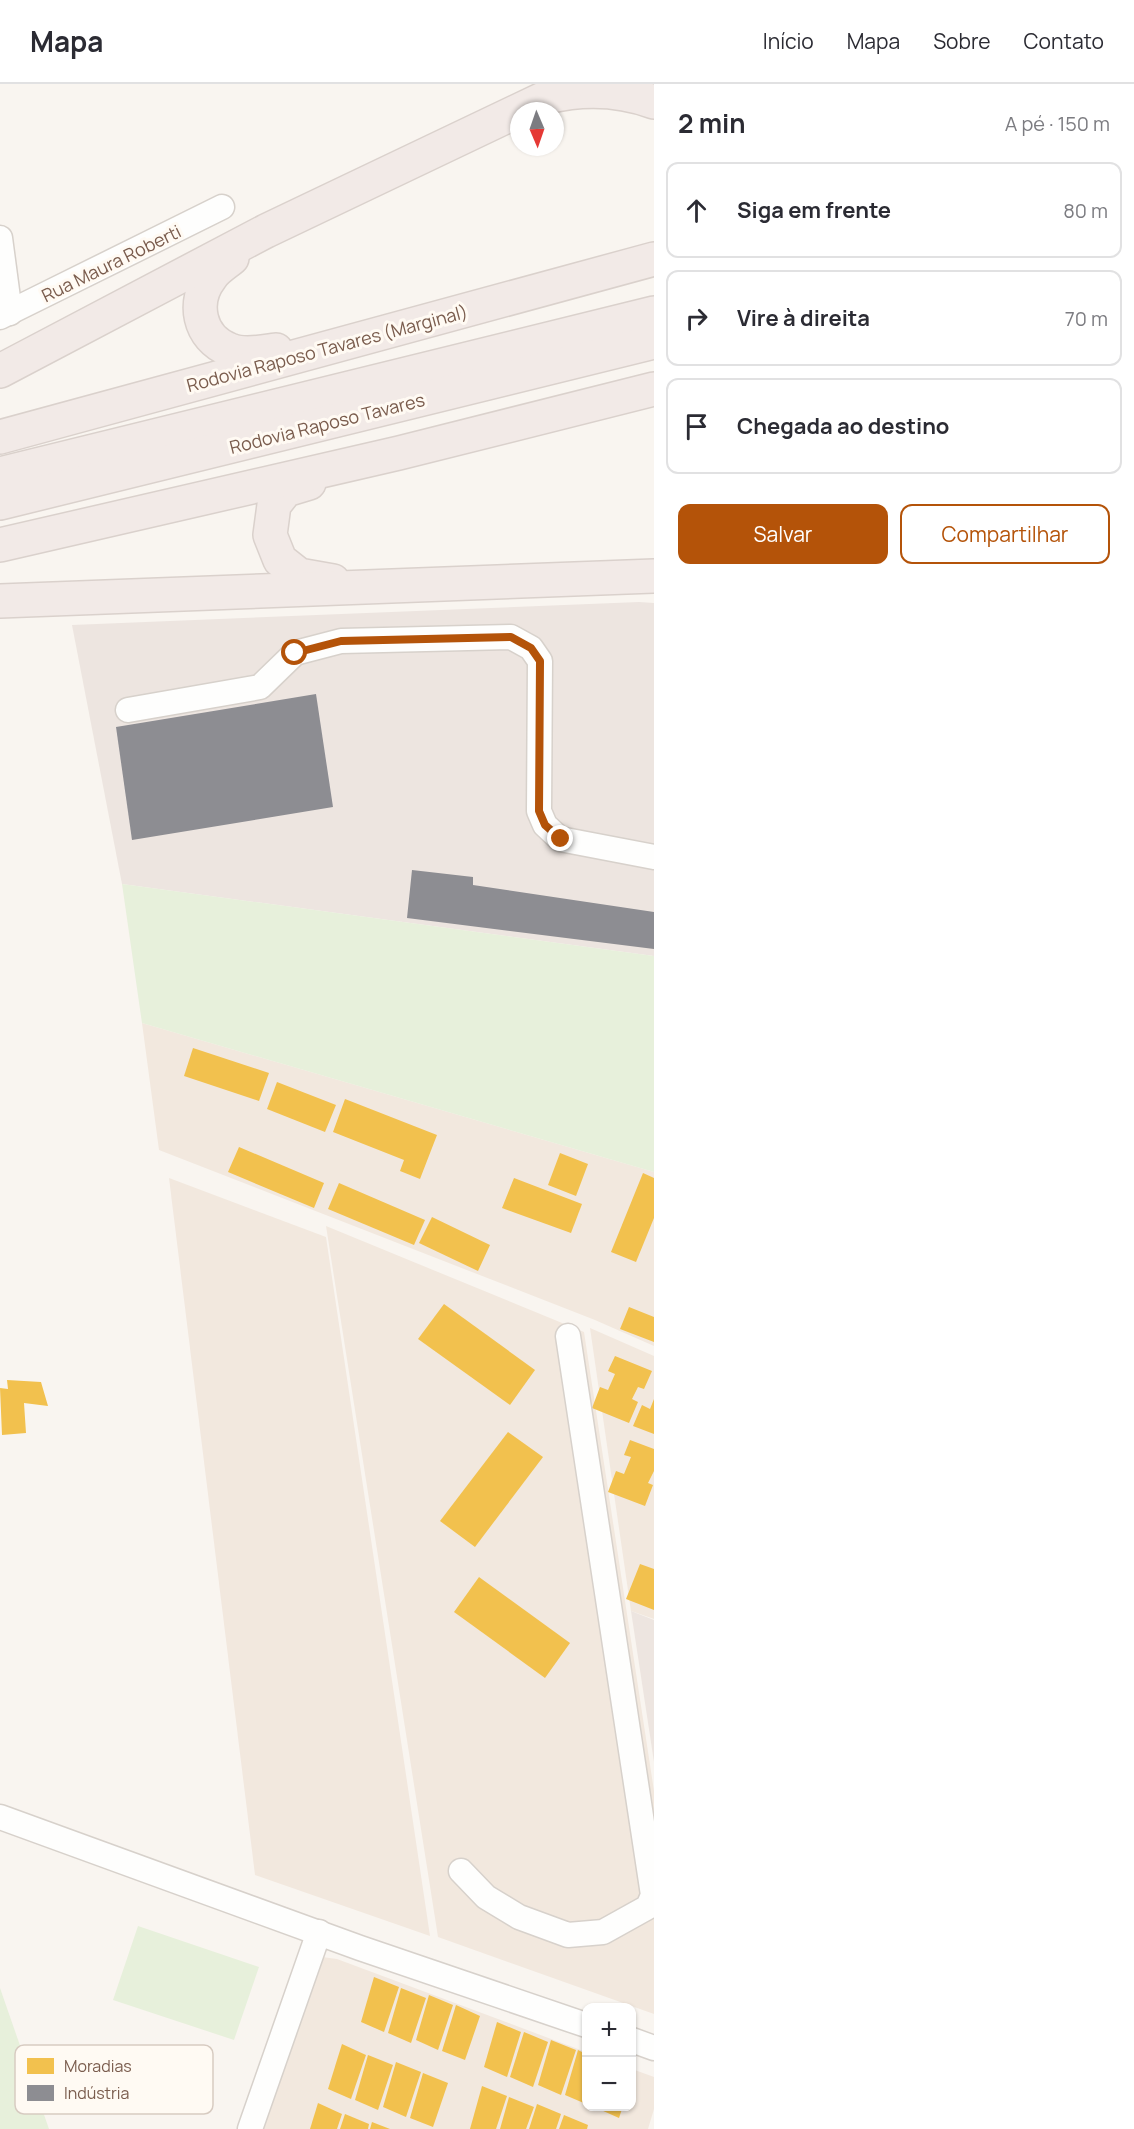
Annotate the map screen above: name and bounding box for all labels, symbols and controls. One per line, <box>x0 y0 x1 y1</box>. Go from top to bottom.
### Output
text: Mapa <box>30 22 103 60</box>
text: Início <box>763 27 814 55</box>
text: Mapa <box>847 27 900 55</box>
text: Sobre <box>933 27 991 55</box>
text: Contato <box>1024 27 1104 55</box>
north arrow <box>510 102 564 156</box>
text: 2 min <box>678 105 746 141</box>
text: A pé · 150 m <box>1005 110 1110 137</box>
icon: ahead <box>680 194 713 227</box>
text: Siga em frente <box>737 195 891 225</box>
text: 80 m <box>1063 197 1108 224</box>
street label: Rua Maura Roberti <box>37 219 185 307</box>
street label: Rodovia Raposo Tavares (Marginal) <box>184 299 470 397</box>
icon: right <box>680 302 713 335</box>
text: Vire à direita <box>737 303 870 333</box>
text: 70 m <box>1065 305 1108 332</box>
street label: Rodovia Raposo Tavares <box>227 387 427 459</box>
icon: arrive <box>680 410 713 443</box>
text: Chegada ao destino <box>737 411 949 441</box>
button: Salvar <box>678 504 888 564</box>
button: Compartilhar <box>900 504 1110 564</box>
route start <box>281 639 307 665</box>
route end <box>547 825 573 851</box>
map controls <box>582 2003 636 2111</box>
button: + <box>582 2003 636 2057</box>
legend <box>15 2045 213 2114</box>
text: Moradias <box>64 2055 132 2077</box>
button: − <box>582 2057 636 2111</box>
text: Indústria <box>64 2082 129 2104</box>

